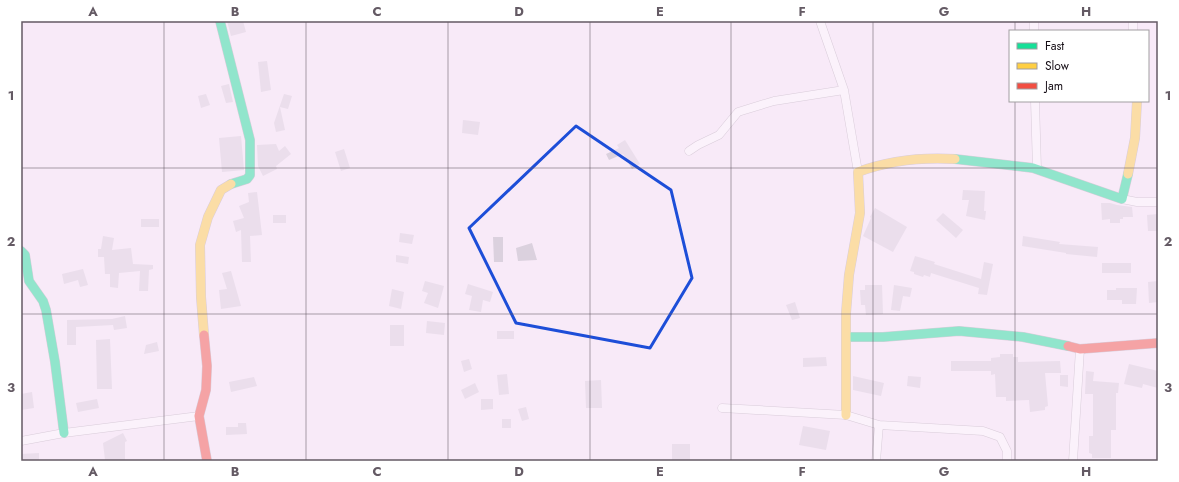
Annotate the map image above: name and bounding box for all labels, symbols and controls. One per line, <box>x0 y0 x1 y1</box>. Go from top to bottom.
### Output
text: A <box>87 2 98 21</box>
text: B <box>231 2 240 21</box>
text: C <box>372 2 382 21</box>
text: D <box>514 2 524 21</box>
text: E <box>656 2 664 21</box>
text: F <box>798 2 806 21</box>
text: G <box>939 2 950 21</box>
text: H <box>1081 2 1091 21</box>
legend <box>1009 30 1149 102</box>
text: Fast <box>1045 37 1064 55</box>
text: Slow <box>1045 57 1070 75</box>
text: Jam <box>1043 77 1063 95</box>
text: 1 <box>8 86 14 105</box>
text: 1 <box>1165 86 1171 105</box>
text: 2 <box>7 232 15 251</box>
text: 2 <box>1164 232 1172 251</box>
text: 3 <box>7 378 15 397</box>
text: 3 <box>1164 378 1172 397</box>
text: A <box>87 462 98 481</box>
text: B <box>231 462 240 481</box>
text: C <box>372 462 382 481</box>
text: D <box>514 462 524 481</box>
text: E <box>656 462 664 481</box>
text: F <box>798 462 806 481</box>
text: G <box>939 462 950 481</box>
text: H <box>1081 462 1091 481</box>

